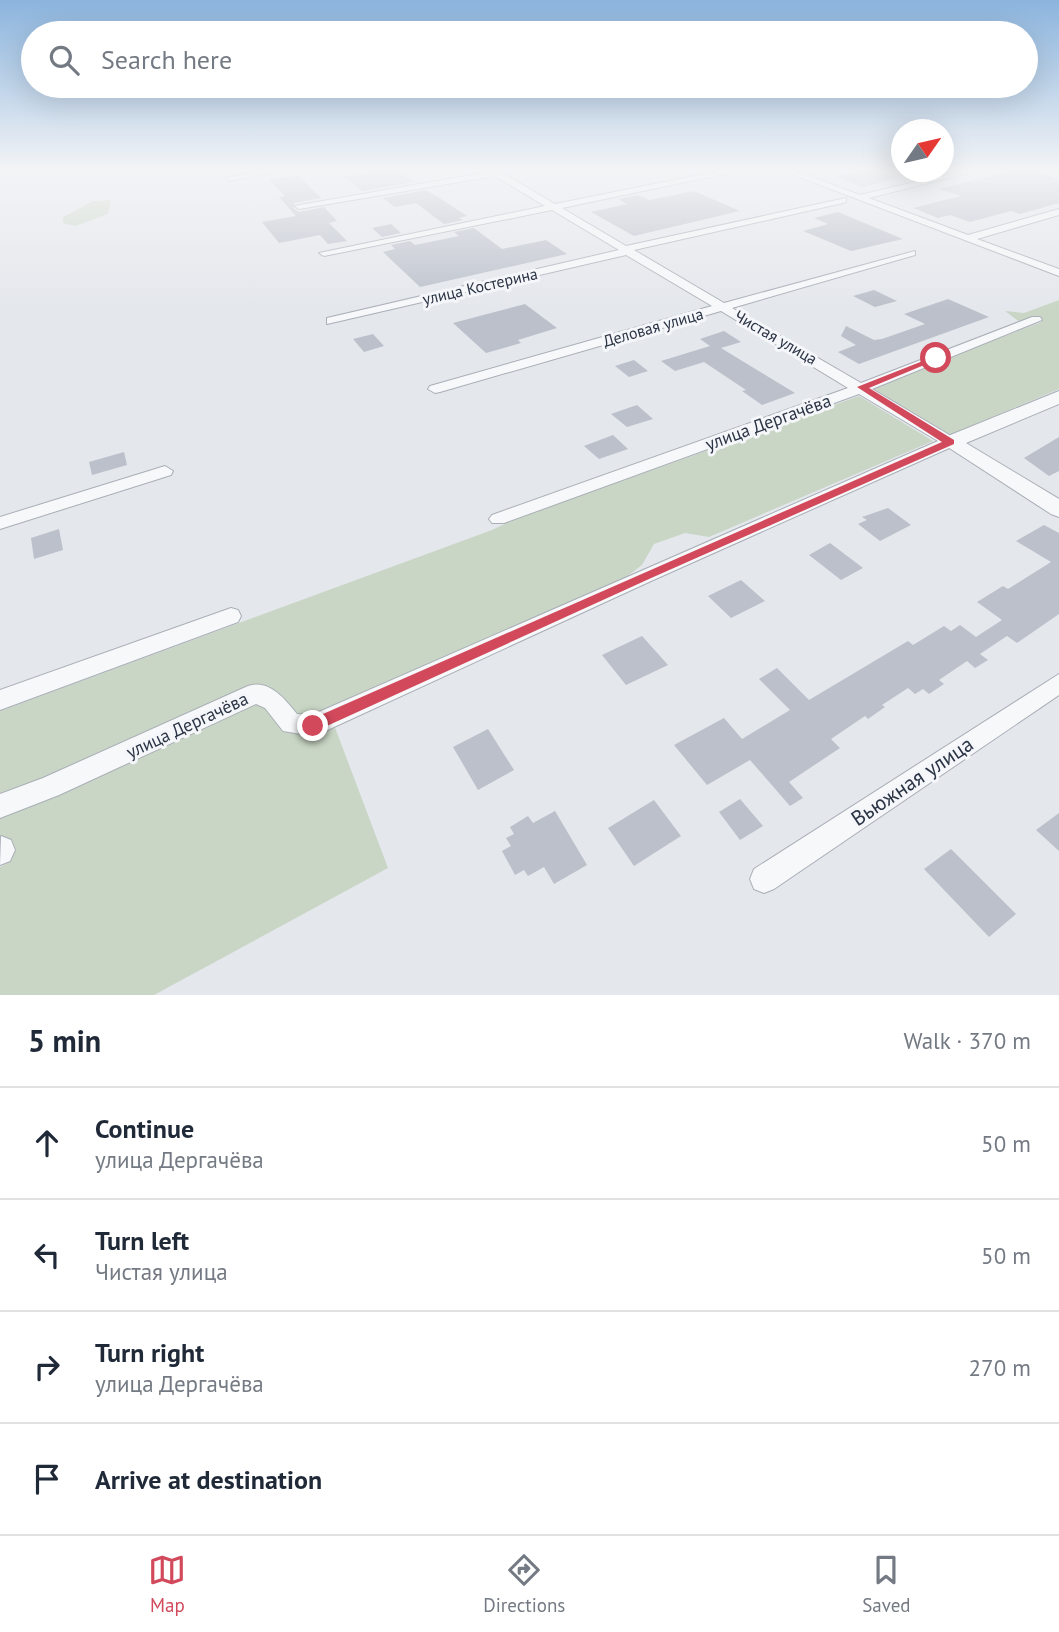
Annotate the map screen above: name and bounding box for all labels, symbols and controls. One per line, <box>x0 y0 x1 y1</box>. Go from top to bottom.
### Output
search box <box>21 21 1038 98</box>
icon: search <box>45 41 83 79</box>
text: Search here <box>101 43 232 76</box>
north arrow <box>891 119 954 182</box>
street label: улица Костерина <box>421 263 539 309</box>
street label: Деловая улица <box>601 303 705 351</box>
street label: Чистая улица <box>731 305 821 369</box>
route start <box>920 342 951 373</box>
street label: улица Дергачёва <box>702 389 834 455</box>
street label: улица Дергачёва <box>122 687 252 763</box>
route end <box>297 710 328 741</box>
street label: Вьюжная улица <box>846 730 978 832</box>
text: 5 min <box>28 1021 101 1060</box>
text: Walk · 370 m <box>904 1026 1031 1055</box>
text: Continue <box>95 1112 194 1145</box>
icon: ahead <box>28 1124 66 1162</box>
text: 50 m <box>981 1129 1031 1158</box>
text: улица Дергачёва <box>95 1145 264 1174</box>
text: Turn left <box>95 1224 189 1257</box>
icon: left <box>28 1236 66 1274</box>
text: 50 m <box>981 1241 1031 1270</box>
text: Чистая улица <box>95 1257 228 1286</box>
text: Turn right <box>95 1336 204 1369</box>
icon: right <box>28 1348 66 1386</box>
text: 270 m <box>969 1353 1031 1382</box>
text: улица Дергачёва <box>95 1369 264 1398</box>
icon: arrive <box>28 1460 66 1498</box>
text: Arrive at destination <box>95 1463 322 1496</box>
tab: Map <box>148 1551 186 1617</box>
tab: Directions <box>483 1551 565 1617</box>
tab: Saved <box>862 1551 911 1617</box>

